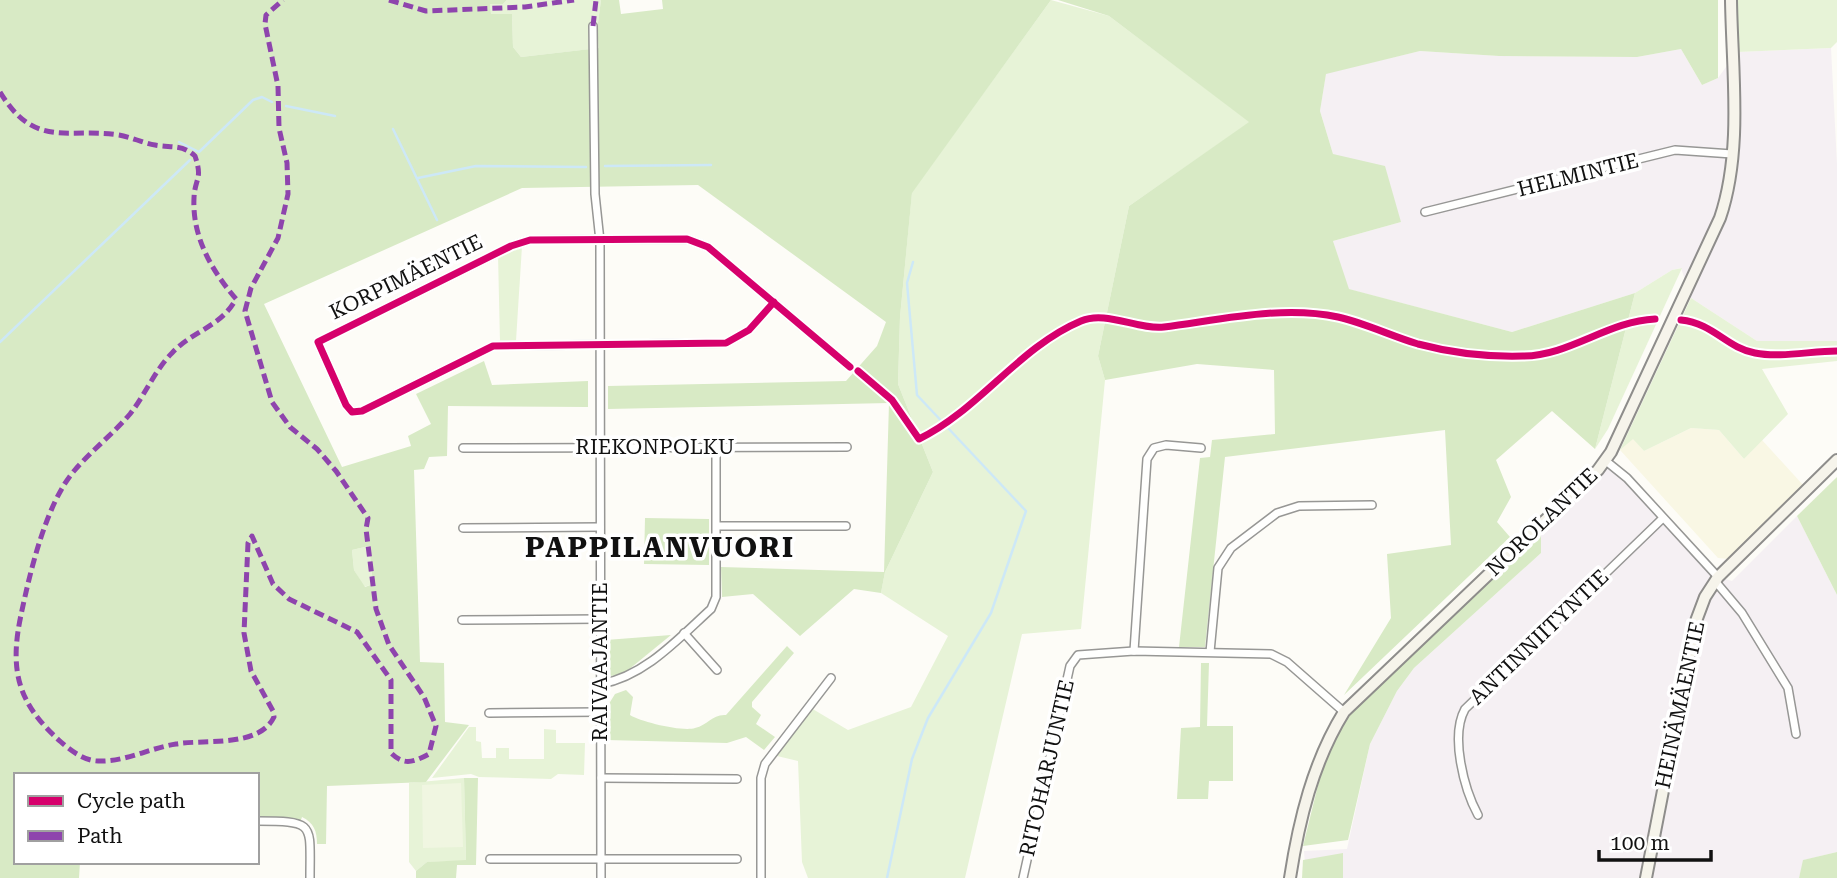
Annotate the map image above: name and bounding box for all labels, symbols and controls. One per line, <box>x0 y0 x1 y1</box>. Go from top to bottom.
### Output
street label: HELMINTIE <box>1515 148 1641 202</box>
street label: KORPIMÄENTIE <box>326 230 486 324</box>
street label: RIEKONPOLKU <box>575 435 735 459</box>
street label: NOROLANTIE <box>1482 463 1602 581</box>
district label: PAPPILANVUORI <box>525 531 795 564</box>
street label: ANTINNIITYNTIE <box>1465 565 1613 709</box>
street label: RAIVAAJANTIE <box>588 582 612 742</box>
street label: HEINÄMÄENTIE <box>1651 619 1709 791</box>
street label: RITOHARJUNTIE <box>1015 677 1079 859</box>
legend <box>14 773 259 864</box>
text: Cycle path <box>77 789 186 813</box>
scale bar <box>1599 818 1711 862</box>
text: Path <box>77 824 123 848</box>
text: 100 m <box>1610 831 1670 855</box>

